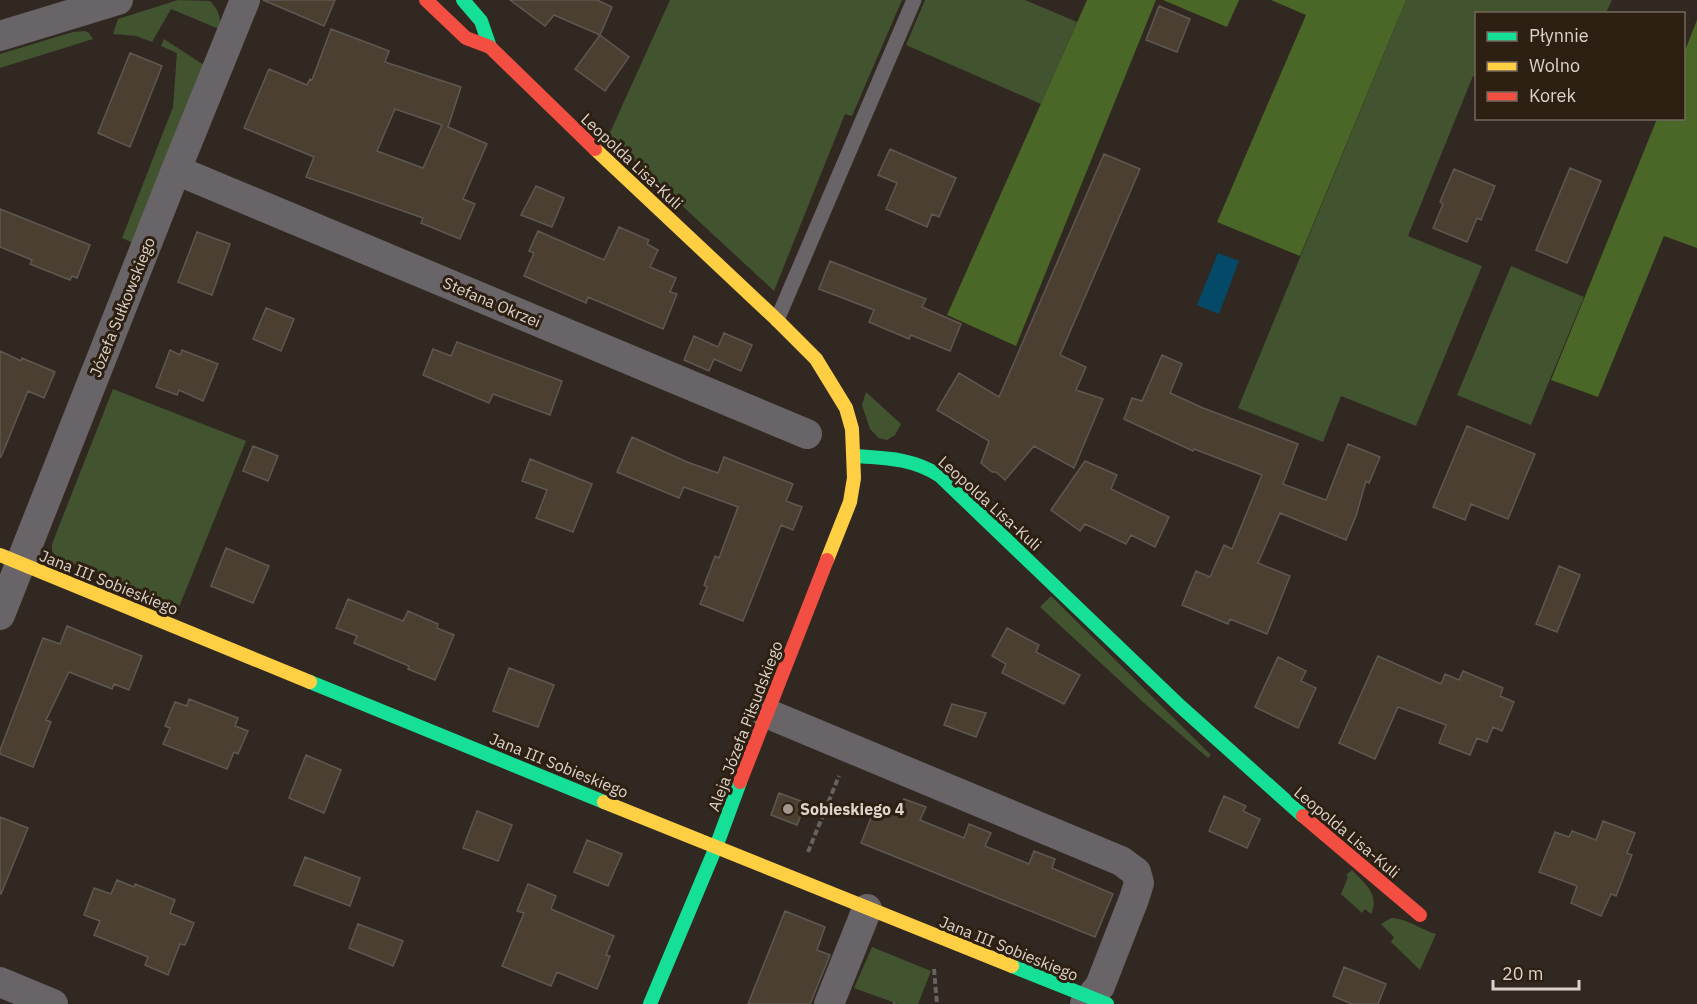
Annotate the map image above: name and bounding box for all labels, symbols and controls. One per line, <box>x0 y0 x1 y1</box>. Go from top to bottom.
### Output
legend <box>1475 12 1685 120</box>
text: Płynnie <box>1529 24 1589 47</box>
text: Wolno <box>1529 54 1580 77</box>
text: Korek <box>1529 84 1576 107</box>
street label: Leopolda Lisa-Kuli <box>577 109 687 213</box>
street label: Józefa Sułkowskiego <box>85 234 159 380</box>
street label: Stefana Okrzei <box>440 272 544 332</box>
street label: Leopolda Lisa-Kuli <box>934 451 1046 555</box>
street label: Jana III Sobieskiego <box>37 545 181 619</box>
street label: Aleja Józefa Piłsudskiego <box>703 638 787 814</box>
street label: Jana III Sobieskiego <box>487 728 631 802</box>
street label: Leopolda Lisa-Kuli <box>1290 782 1404 882</box>
place label: Sobieskiego 4 <box>800 799 905 819</box>
marker: Sobieskiego 4 <box>781 802 795 816</box>
street label: Jana III Sobieskiego <box>937 911 1081 985</box>
scale bar <box>1493 953 1578 991</box>
text: 20 m <box>1502 962 1544 985</box>

